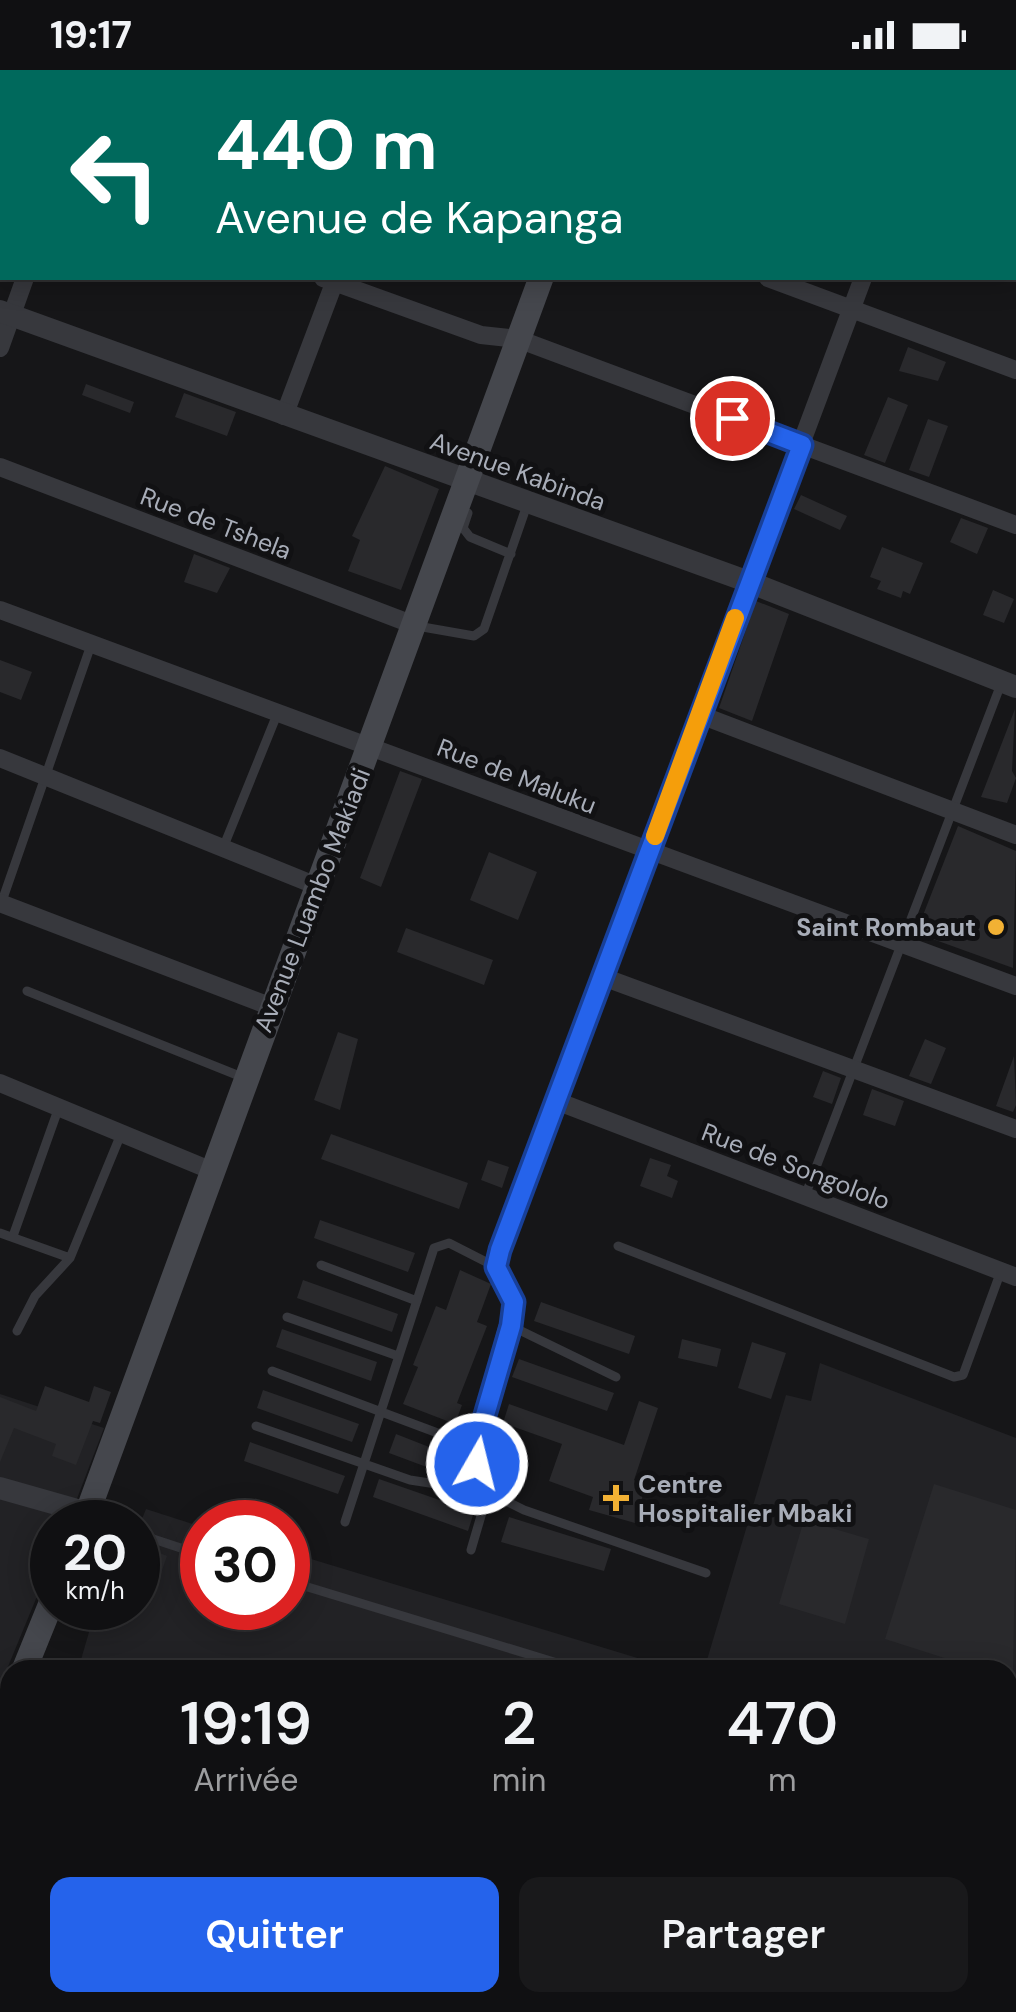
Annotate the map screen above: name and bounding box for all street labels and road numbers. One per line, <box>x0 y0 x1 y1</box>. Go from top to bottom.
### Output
street label: Avenue Kabinda <box>425 424 610 519</box>
street label: Rue de Tshela <box>136 480 296 567</box>
street label: Rue de Maluku <box>432 731 601 822</box>
street label: Avenue Luambo Makiadi <box>247 763 378 1037</box>
street label: Rue de Songololo <box>697 1115 895 1218</box>

